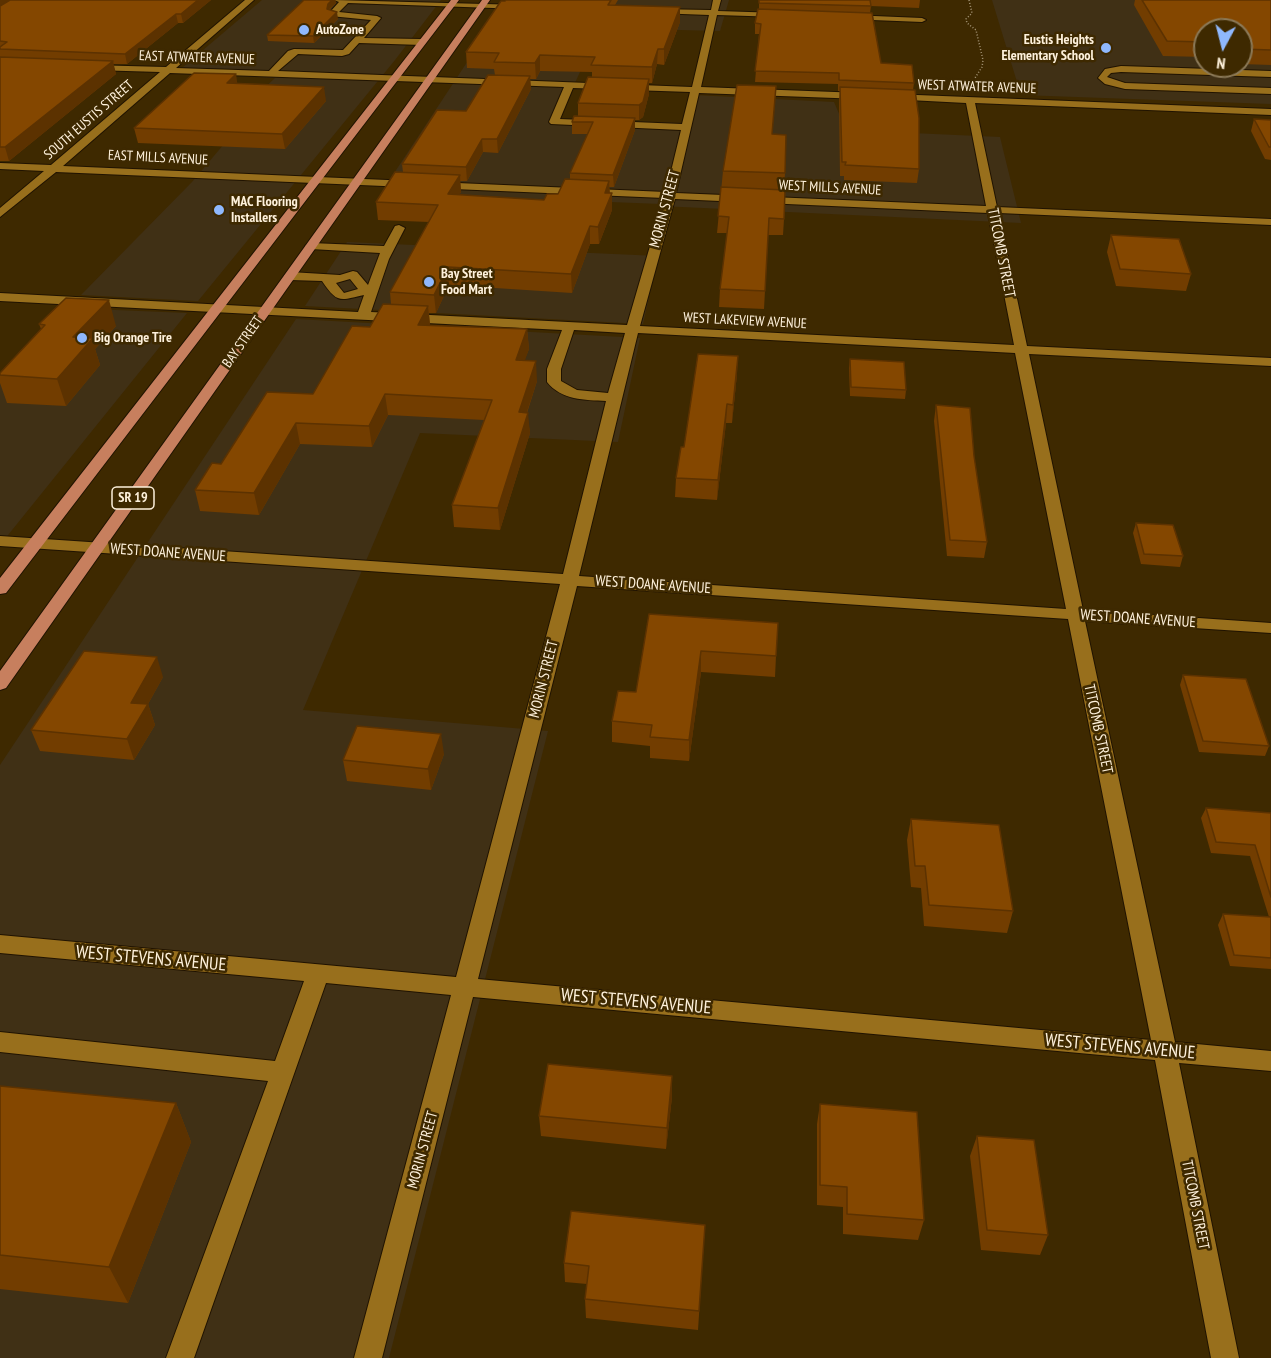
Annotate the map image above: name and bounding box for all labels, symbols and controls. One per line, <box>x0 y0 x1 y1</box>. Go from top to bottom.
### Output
north arrow <box>1193 18 1253 78</box>
place label: AutoZone <box>316 22 364 38</box>
marker: AutoZone <box>297 23 311 37</box>
place label: Eustis Heights Elementary School <box>1001 32 1094 64</box>
marker: Eustis Heights Elementary School <box>1099 41 1113 55</box>
street label: EAST ATWATER AVENUE <box>139 48 255 68</box>
text: N <box>1216 53 1227 74</box>
street label: SOUTH EUSTIS STREET <box>41 77 137 163</box>
street label: WEST ATWATER AVENUE <box>917 77 1037 97</box>
street label: EAST MILLS AVENUE <box>108 147 208 169</box>
street label: MORIN STREET <box>646 168 684 250</box>
street label: WEST MILLS AVENUE <box>778 177 882 199</box>
place label: MAC Flooring Installers <box>231 194 298 226</box>
marker: MAC Flooring Installers <box>212 203 226 217</box>
street label: TITCOMB STREET <box>984 207 1018 299</box>
place label: Bay Street Food Mart <box>441 266 492 298</box>
marker: Bay Street Food Mart <box>422 275 436 289</box>
street label: WEST LAKEVIEW AVENUE <box>683 309 807 333</box>
street label: BAY STREET <box>219 313 267 371</box>
place label: Big Orange Tire <box>94 330 172 346</box>
marker: Big Orange Tire <box>75 331 89 345</box>
road number: SR 19 <box>112 487 154 509</box>
street label: WEST DOANE AVENUE <box>110 540 226 566</box>
street label: WEST DOANE AVENUE <box>595 572 711 598</box>
street label: WEST DOANE AVENUE <box>1080 606 1196 632</box>
street label: MORIN STREET <box>526 638 562 720</box>
street label: TITCOMB STREET <box>1080 683 1116 775</box>
street label: WEST STEVENS AVENUE <box>75 942 227 976</box>
street label: WEST STEVENS AVENUE <box>560 985 712 1019</box>
street label: WEST STEVENS AVENUE <box>1044 1030 1196 1064</box>
street label: MORIN STREET <box>404 1109 442 1191</box>
street label: TITCOMB STREET <box>1178 1159 1212 1251</box>

